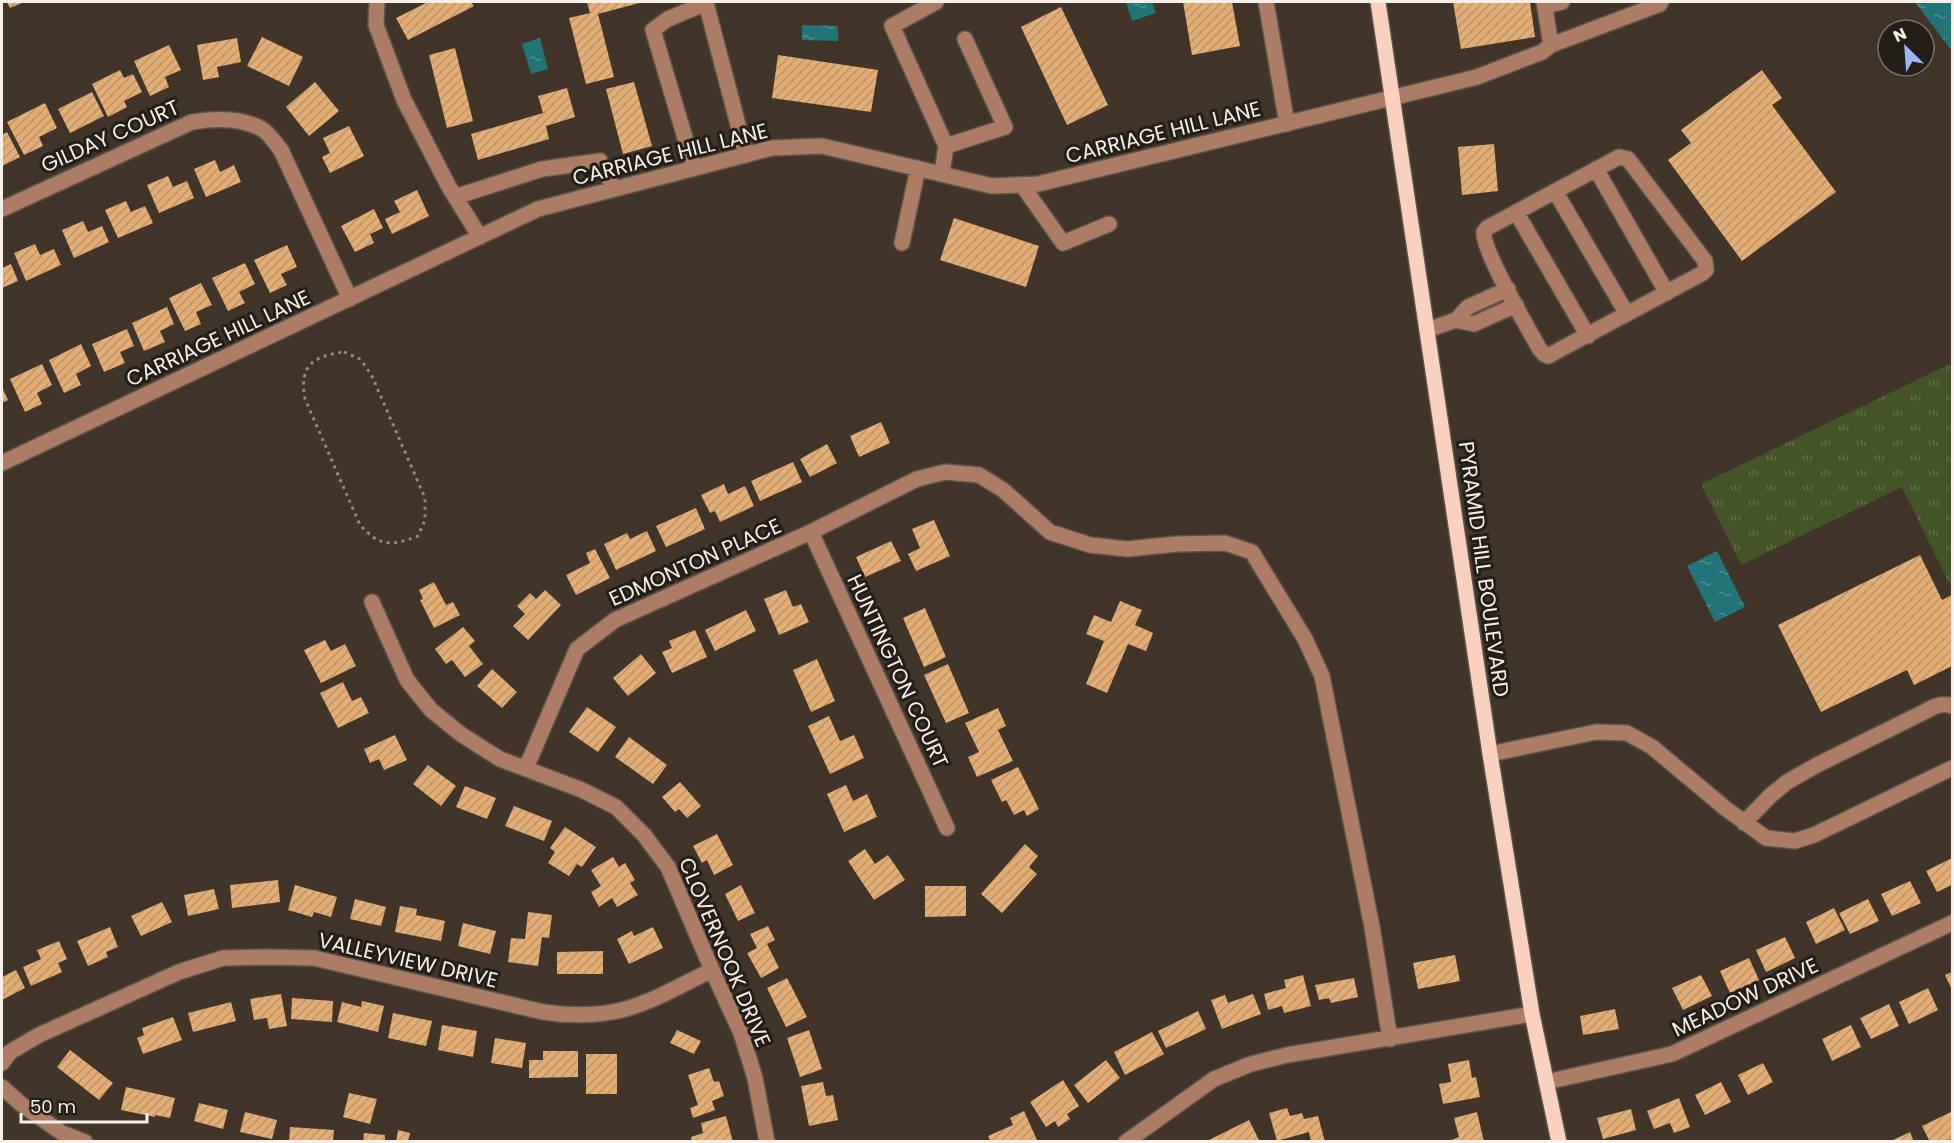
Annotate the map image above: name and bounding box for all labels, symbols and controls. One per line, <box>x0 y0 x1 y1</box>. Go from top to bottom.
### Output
north arrow <box>1876 18 1936 78</box>
text: N <box>1890 22 1910 48</box>
street label: GILDAY COURT <box>36 93 184 179</box>
street label: CARRIAGE HILL LANE <box>1062 94 1264 170</box>
street label: CARRIAGE HILL LANE <box>569 116 771 192</box>
street label: CARRIAGE HILL LANE <box>121 283 315 393</box>
street label: PYRAMID HILL BOULEVARD <box>1452 439 1516 699</box>
street label: EDMONTON PLACE <box>604 511 786 613</box>
street label: HUNTINGTON COURT <box>840 570 956 772</box>
street label: CLOVERNOOK DRIVE <box>672 853 778 1051</box>
street label: VALLEYVIEW DRIVE <box>315 925 501 995</box>
street label: MEADOW DRIVE <box>1667 950 1823 1044</box>
scale bar <box>21 1086 147 1124</box>
text: 50 m <box>30 1094 76 1119</box>

